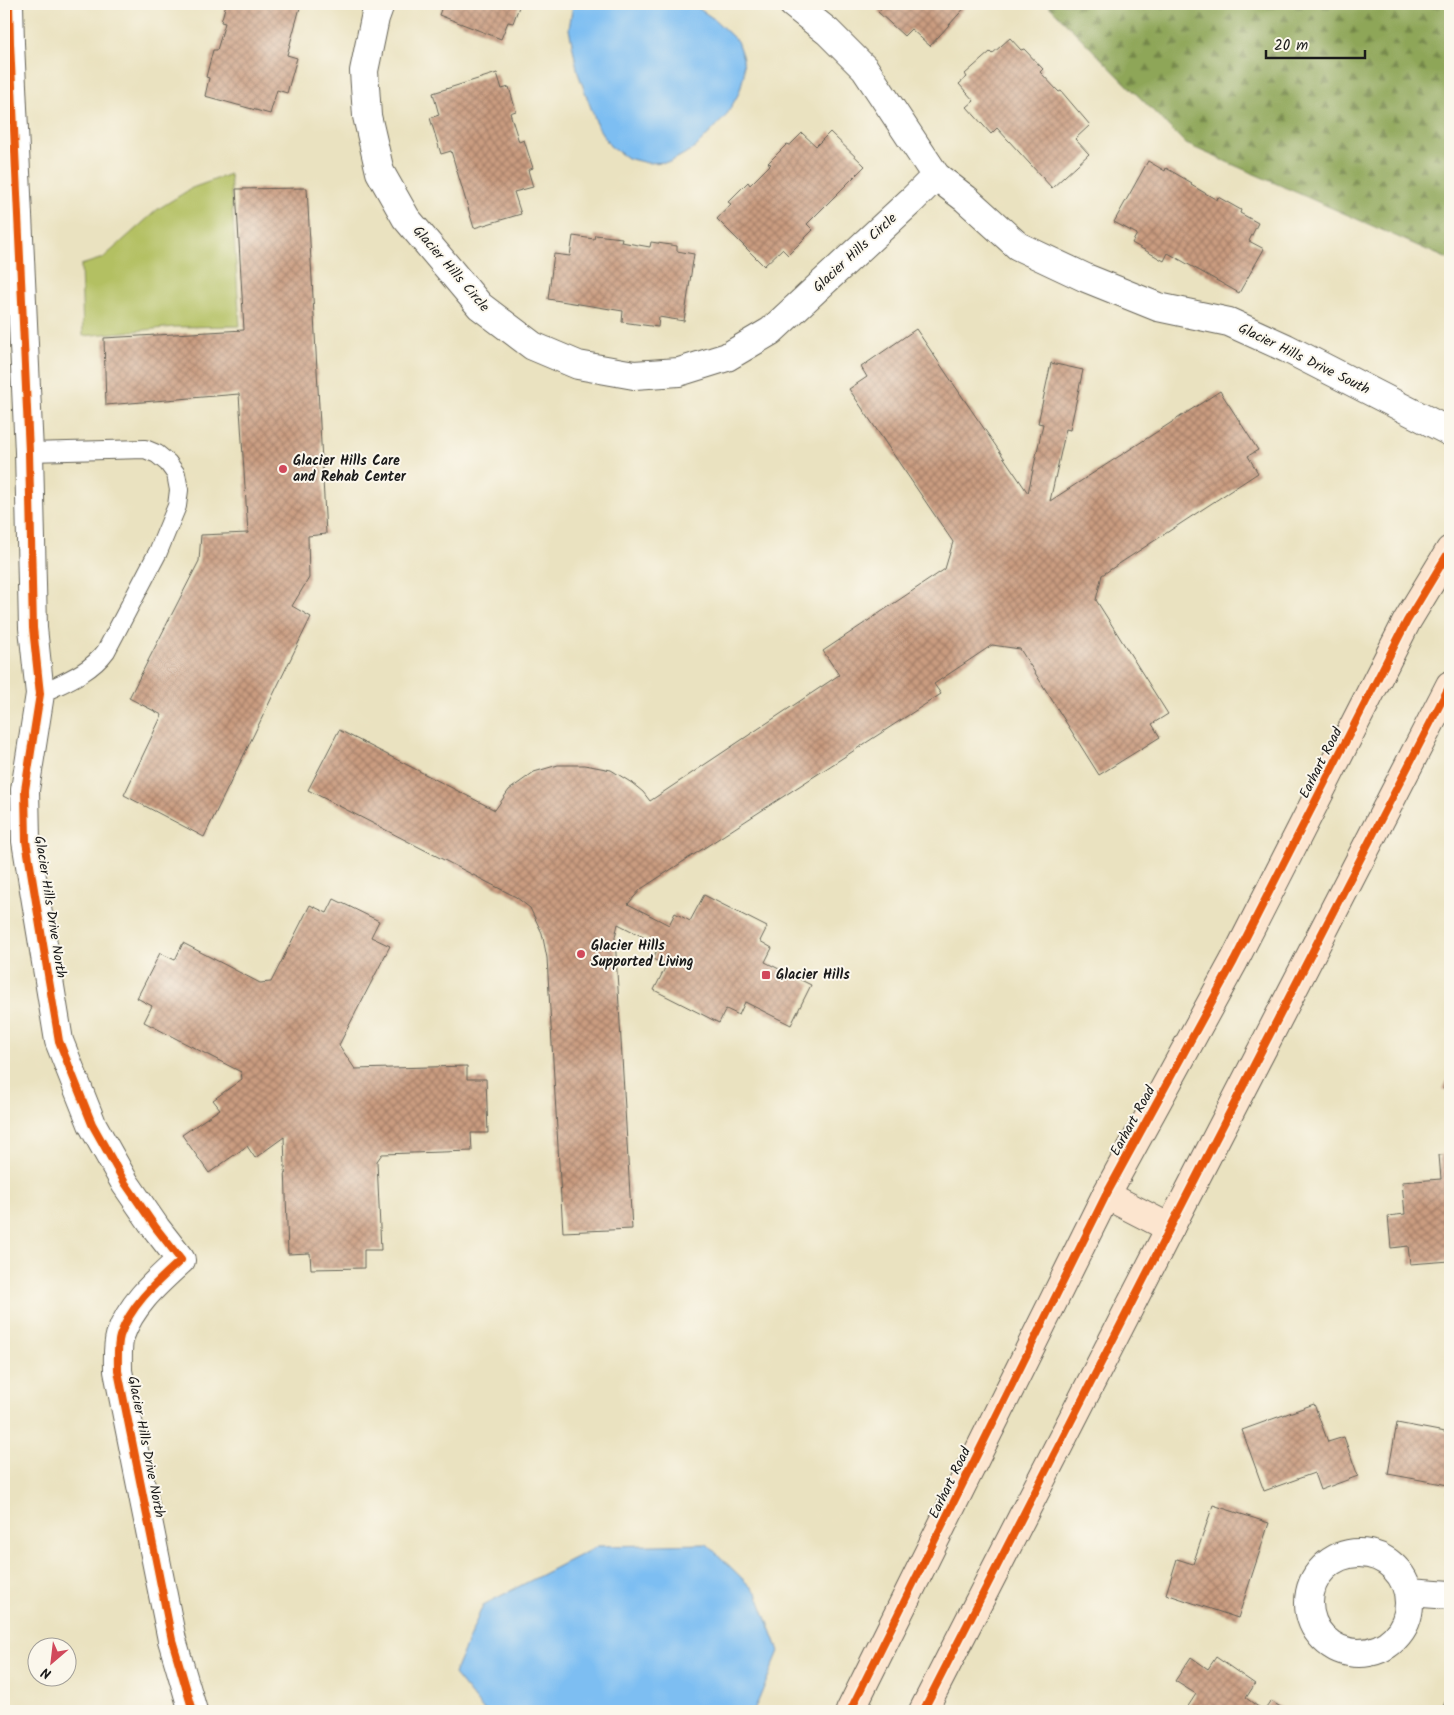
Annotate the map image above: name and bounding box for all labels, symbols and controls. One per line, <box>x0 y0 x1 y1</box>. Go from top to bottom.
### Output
scale bar <box>1266 28 1365 60</box>
text: 20 m <box>1274 34 1308 58</box>
street label: Glacier Hills Circle <box>808 208 903 298</box>
street label: Glacier Hills Circle <box>407 221 495 318</box>
street label: Glacier Hills Drive South <box>1234 318 1374 400</box>
place label: Glacier Hills Care and Rehab Center <box>293 450 407 488</box>
marker: Glacier Hills Care and Rehab Center <box>277 463 289 475</box>
street label: Earhart Road <box>1294 723 1349 802</box>
street label: Glacier Hills Drive North <box>28 834 72 980</box>
place label: Glacier Hills Supported Living <box>591 935 694 973</box>
marker: Glacier Hills Supported Living <box>575 948 587 960</box>
place label: Glacier Hills <box>776 964 850 986</box>
marker: Glacier Hills <box>760 969 772 981</box>
street label: Earhart Road <box>1105 1081 1162 1160</box>
street label: Glacier Hills Drive North <box>121 1374 171 1520</box>
street label: Earhart Road <box>923 1443 977 1523</box>
north arrow <box>28 1638 78 1688</box>
text: N <box>37 1661 55 1684</box>

